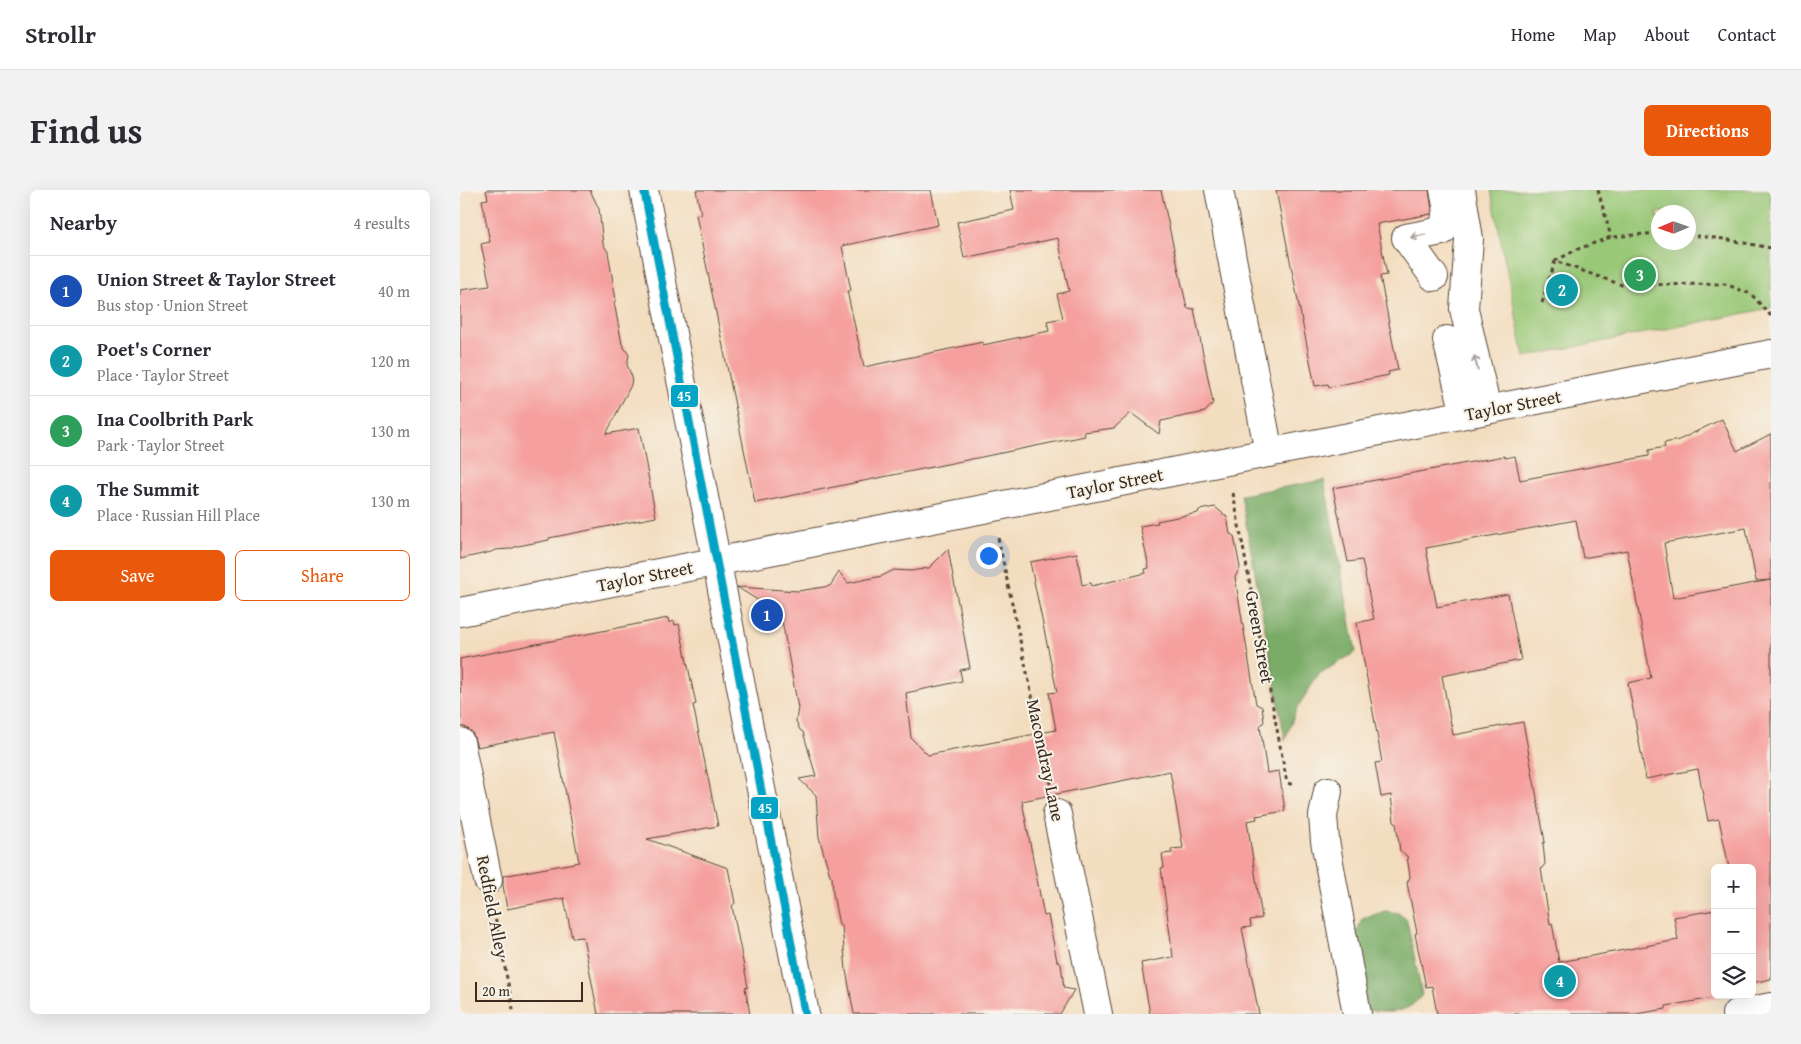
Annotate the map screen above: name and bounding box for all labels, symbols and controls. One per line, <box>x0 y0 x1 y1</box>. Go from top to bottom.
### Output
text: Strollr <box>25 17 96 52</box>
text: Home <box>1511 21 1555 48</box>
text: Map <box>1583 21 1616 48</box>
text: About <box>1644 21 1690 48</box>
text: Contact <box>1718 21 1776 48</box>
text: Find us <box>30 105 143 156</box>
button: Directions <box>1644 105 1771 156</box>
north arrow <box>1651 205 1696 250</box>
text: Nearby <box>50 207 117 238</box>
text: 4 results <box>353 211 410 235</box>
one-way arrow <box>1411 232 1427 241</box>
pin: 3 <box>1624 256 1656 294</box>
text: Union Street & Taylor Street <box>97 265 336 293</box>
pin: 2 <box>1546 271 1578 309</box>
text: 1 <box>62 279 70 303</box>
text: 40 m <box>378 279 410 303</box>
text: Bus stop · Union Street <box>97 293 248 317</box>
text: Poet's Corner <box>97 335 211 363</box>
text: 2 <box>62 349 70 373</box>
text: 120 m <box>370 349 410 373</box>
one-way arrow <box>1471 355 1480 371</box>
text: Place · Taylor Street <box>97 363 229 387</box>
street label: Taylor Street <box>1462 382 1564 428</box>
line badge: 45 <box>670 384 699 408</box>
text: 45 <box>677 386 691 406</box>
text: Ina Coolbrith Park <box>97 405 253 433</box>
text: 3 <box>62 419 70 443</box>
text: 130 m <box>370 419 410 443</box>
text: Park · Taylor Street <box>97 433 225 457</box>
street label: Taylor Street <box>1064 460 1166 506</box>
text: The Summit <box>97 475 199 503</box>
text: 4 <box>62 489 70 513</box>
text: 130 m <box>370 489 410 513</box>
text: Place · Russian Hill Place <box>97 503 260 527</box>
your location <box>976 543 1002 569</box>
button: Save <box>50 550 225 601</box>
button: Share <box>235 550 410 601</box>
street label: Taylor Street <box>594 553 696 599</box>
street label: Green Street <box>1239 588 1282 686</box>
pin: 1 <box>751 596 783 634</box>
street label: Macondray Lane <box>1020 696 1072 824</box>
line badge: 45 <box>750 796 779 820</box>
text: 45 <box>758 798 772 818</box>
street label: Redfield Alley <box>470 853 516 961</box>
map controls <box>1711 864 1756 999</box>
button: + <box>1711 864 1756 909</box>
button: − <box>1711 909 1756 954</box>
button: layers <box>1711 954 1756 999</box>
pin: 4 <box>1544 962 1576 1000</box>
scale bar <box>475 979 582 1002</box>
text: 20 m <box>482 981 510 1001</box>

